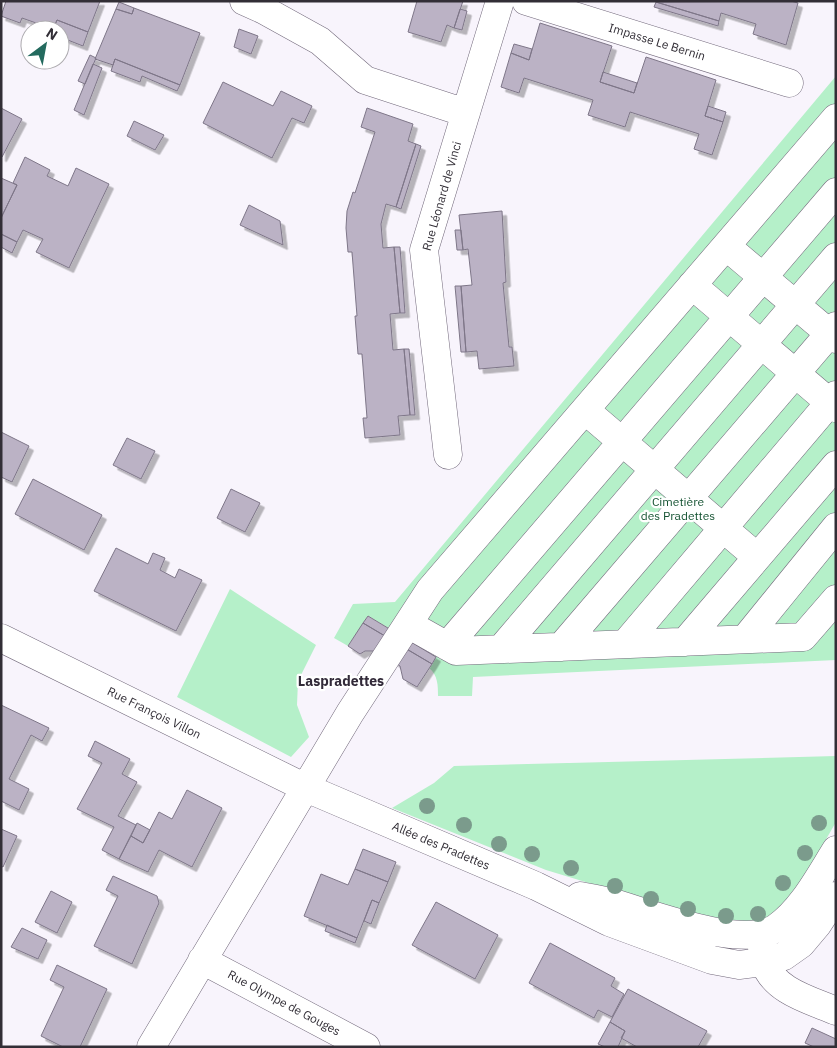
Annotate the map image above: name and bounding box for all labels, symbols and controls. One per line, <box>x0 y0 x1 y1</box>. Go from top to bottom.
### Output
north arrow <box>20 20 70 70</box>
street label: Impasse Le Bernin <box>607 20 707 63</box>
text: N <box>43 24 61 44</box>
street label: Rue Léonard de Vinci <box>419 139 464 252</box>
park label: Cimetière des Pradettes <box>641 494 715 523</box>
district label: Laspradettes <box>298 672 384 690</box>
street label: Rue François Villon <box>105 683 204 742</box>
street label: Allée des Pradettes <box>390 818 492 873</box>
street label: Rue Olympe de Gouges <box>225 967 343 1039</box>

